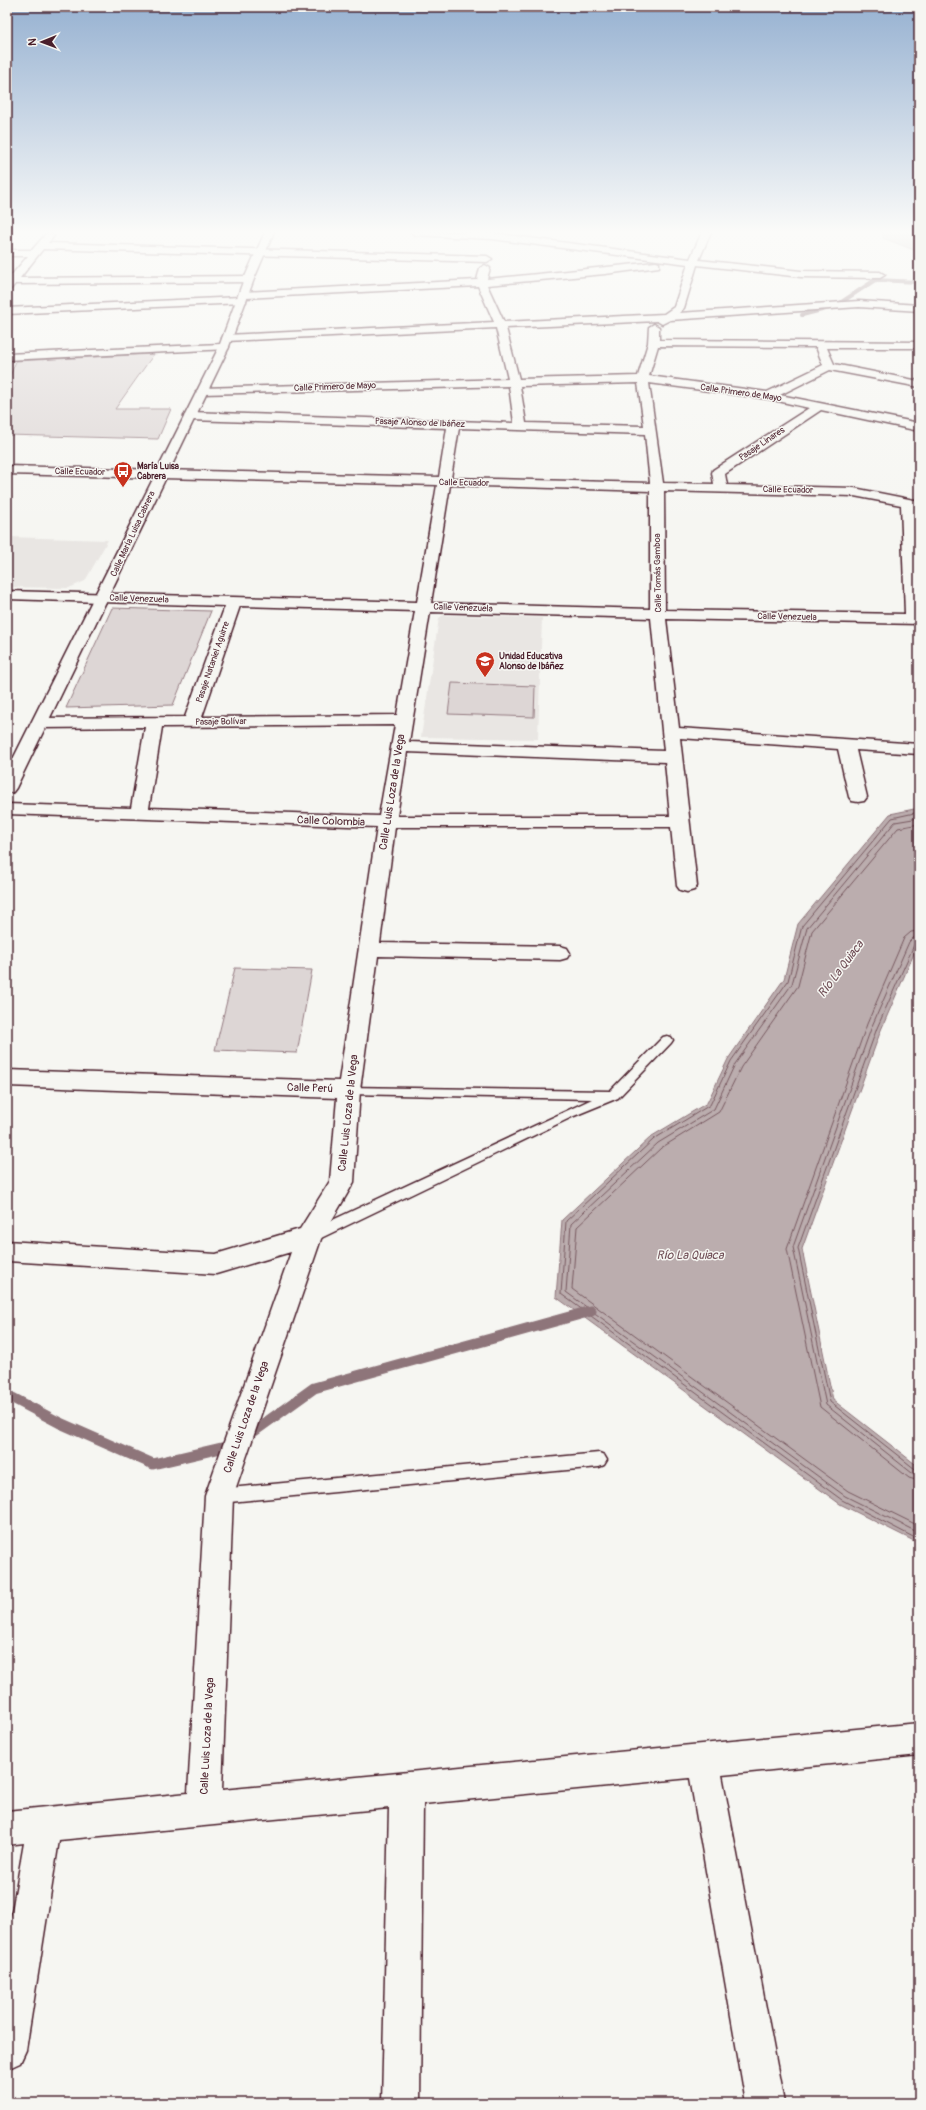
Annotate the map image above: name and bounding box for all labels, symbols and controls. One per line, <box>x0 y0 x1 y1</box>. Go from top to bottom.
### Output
north arrow <box>22 22 62 62</box>
text: N <box>26 38 39 46</box>
street label: Calle Primero de Mayo <box>294 380 376 394</box>
street label: Calle Primero de Mayo <box>699 382 783 404</box>
street label: Pasaje Alonso de Ibáñez <box>375 416 466 430</box>
street label: Pasaje Linares <box>737 425 787 463</box>
bus stop icon: María Luisa Cabrera <box>112 460 134 488</box>
place label: María Luisa Cabrera <box>137 461 180 482</box>
street label: Calle Ecuador <box>55 466 106 478</box>
street label: Calle Ecuador <box>439 477 490 489</box>
street label: Calle Ecuador <box>763 484 814 496</box>
street label: Calle María Luisa Cabrera <box>108 489 158 579</box>
street label: Calle Tomás Gamboa <box>652 533 664 613</box>
street label: Calle Venezuela <box>109 592 169 606</box>
street label: Calle Venezuela <box>433 601 493 615</box>
street label: Calle Venezuela <box>757 611 817 623</box>
street label: Pasaje Nataniel Aguirre <box>194 619 232 704</box>
school or university icon: Unidad Educativa Alonso de Ibáñez <box>474 650 496 678</box>
place label: Unidad Educativa Alonso de Ibáñez <box>499 651 564 672</box>
street label: Pasaje Bolívar <box>195 716 248 728</box>
street label: Calle Luis Loza de la Vega <box>376 733 408 851</box>
street label: Calle Colombia <box>297 813 365 829</box>
water label: Río La Quiaca <box>815 937 868 1000</box>
street label: Calle Luis Loza de la Vega <box>335 1054 361 1172</box>
street label: Calle Perú <box>287 1081 333 1095</box>
water label: Río La Quiaca <box>656 1248 725 1263</box>
street label: Calle Luis Loza de la Vega <box>221 1359 271 1475</box>
street label: Calle Luis Loza de la Vega <box>197 1677 217 1795</box>

